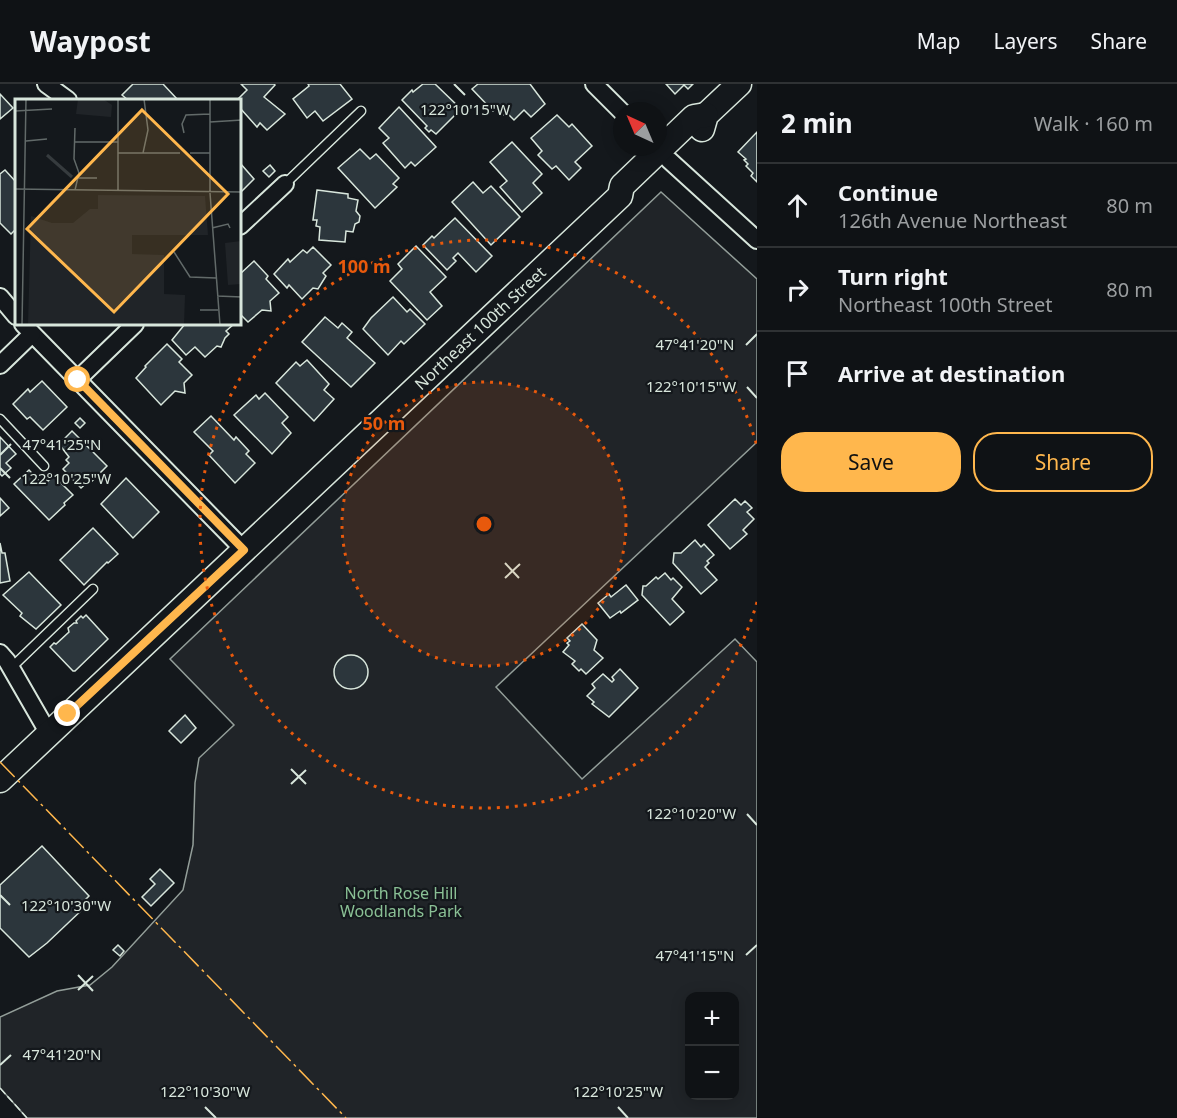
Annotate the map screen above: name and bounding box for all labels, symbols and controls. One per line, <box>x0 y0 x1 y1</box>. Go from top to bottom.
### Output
text: Waypost <box>30 22 151 60</box>
text: Map <box>917 27 961 55</box>
text: Layers <box>994 27 1058 55</box>
text: Share <box>1091 27 1147 55</box>
inset map <box>15 99 242 326</box>
text: 122°10'15"W <box>420 99 510 119</box>
north arrow <box>613 102 667 156</box>
text: 2 min <box>781 105 853 141</box>
text: Walk · 160 m <box>1034 110 1153 137</box>
text: Continue <box>838 177 938 207</box>
icon: ahead <box>781 189 814 222</box>
text: 80 m <box>1106 192 1153 219</box>
text: 126th Avenue Northeast <box>838 207 1067 234</box>
text: 100 m <box>337 254 391 278</box>
street label: Northeast 100th Street <box>410 261 550 395</box>
text: Turn right <box>838 261 948 291</box>
icon: right <box>781 273 814 306</box>
text: 80 m <box>1106 276 1153 303</box>
text: Northeast 100th Street <box>838 291 1053 318</box>
text: 47°41'20"N <box>656 334 734 354</box>
icon: arrive <box>781 357 814 390</box>
text: Arrive at destination <box>838 358 1065 388</box>
route start <box>64 366 90 392</box>
text: 122°10'15"W <box>646 376 736 396</box>
text: 50 m <box>363 411 405 435</box>
button: Save <box>781 432 961 492</box>
button: Share <box>973 432 1153 492</box>
text: 47°41'25"N <box>23 434 101 454</box>
text: 122°10'25"W <box>21 468 111 488</box>
centre of rings <box>474 514 494 534</box>
route end <box>54 700 80 726</box>
text: 122°10'20"W <box>646 803 736 823</box>
park label: North Rose Hill Woodlands Park <box>340 882 463 922</box>
text: 122°10'30"W <box>21 895 111 915</box>
text: 47°41'15"N <box>656 945 734 965</box>
map controls <box>685 992 739 1100</box>
button: + <box>685 992 739 1046</box>
text: 47°41'20"N <box>23 1044 101 1064</box>
button: − <box>685 1046 739 1100</box>
text: 122°10'30"W <box>160 1081 250 1101</box>
text: 122°10'25"W <box>573 1081 663 1101</box>

